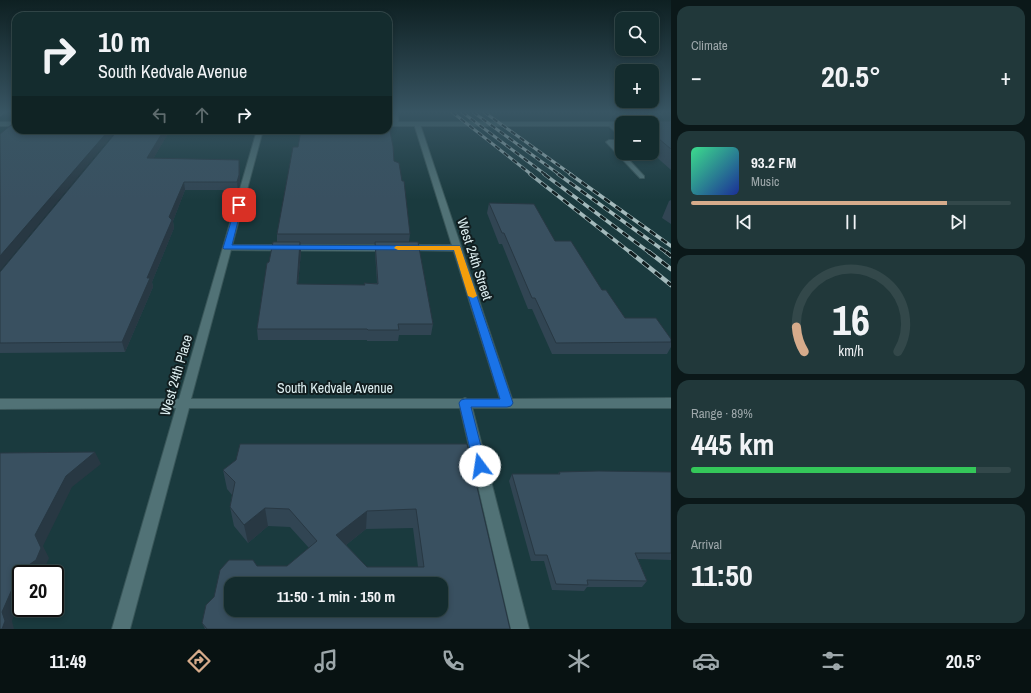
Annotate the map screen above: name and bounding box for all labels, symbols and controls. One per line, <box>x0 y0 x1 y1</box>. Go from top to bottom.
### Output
map controls <box>615 12 659 160</box>
button: search <box>615 12 659 56</box>
text: 10 m <box>98 23 150 61</box>
icon: right <box>32 28 84 80</box>
text: Climate <box>691 37 728 54</box>
text: 20.5° <box>821 56 881 96</box>
text: South Kedvale Avenue <box>98 59 247 84</box>
text: − <box>691 62 702 92</box>
text: + <box>1000 62 1011 92</box>
button: + <box>615 64 659 108</box>
icon: left <box>149 104 171 126</box>
icon: ahead <box>191 104 213 126</box>
icon: right <box>233 104 255 126</box>
button: − <box>615 116 659 160</box>
text: 93.2 FM <box>751 152 796 173</box>
text: Music <box>751 173 779 190</box>
pin <box>222 188 256 222</box>
icon: arrive <box>228 194 250 216</box>
icon: previous <box>733 211 755 233</box>
icon: pause <box>840 211 862 233</box>
icon: next <box>947 211 969 233</box>
street label: West 24th Street <box>453 216 497 302</box>
text: 16 <box>832 292 870 348</box>
street label: West 24th Place <box>156 332 196 418</box>
text: km/h <box>838 341 864 360</box>
street label: South Kedvale Avenue <box>277 379 393 397</box>
text: Range · 89% <box>691 405 753 422</box>
text: 445 km <box>691 424 774 464</box>
position arrow <box>459 445 501 487</box>
text: Arrival <box>691 536 722 553</box>
text: 11:50 <box>691 555 753 595</box>
speed limit sign: 20 <box>12 565 64 617</box>
text: 11:50 · 1 min · 150 m <box>277 586 395 607</box>
icon: directions <box>185 647 213 675</box>
icon: music <box>312 647 340 675</box>
icon: phone <box>439 647 467 675</box>
icon: climate <box>565 647 593 675</box>
icon: car <box>692 647 720 675</box>
icon: filters <box>819 647 847 675</box>
text: 11:49 <box>49 649 86 674</box>
text: 20.5° <box>946 649 982 674</box>

